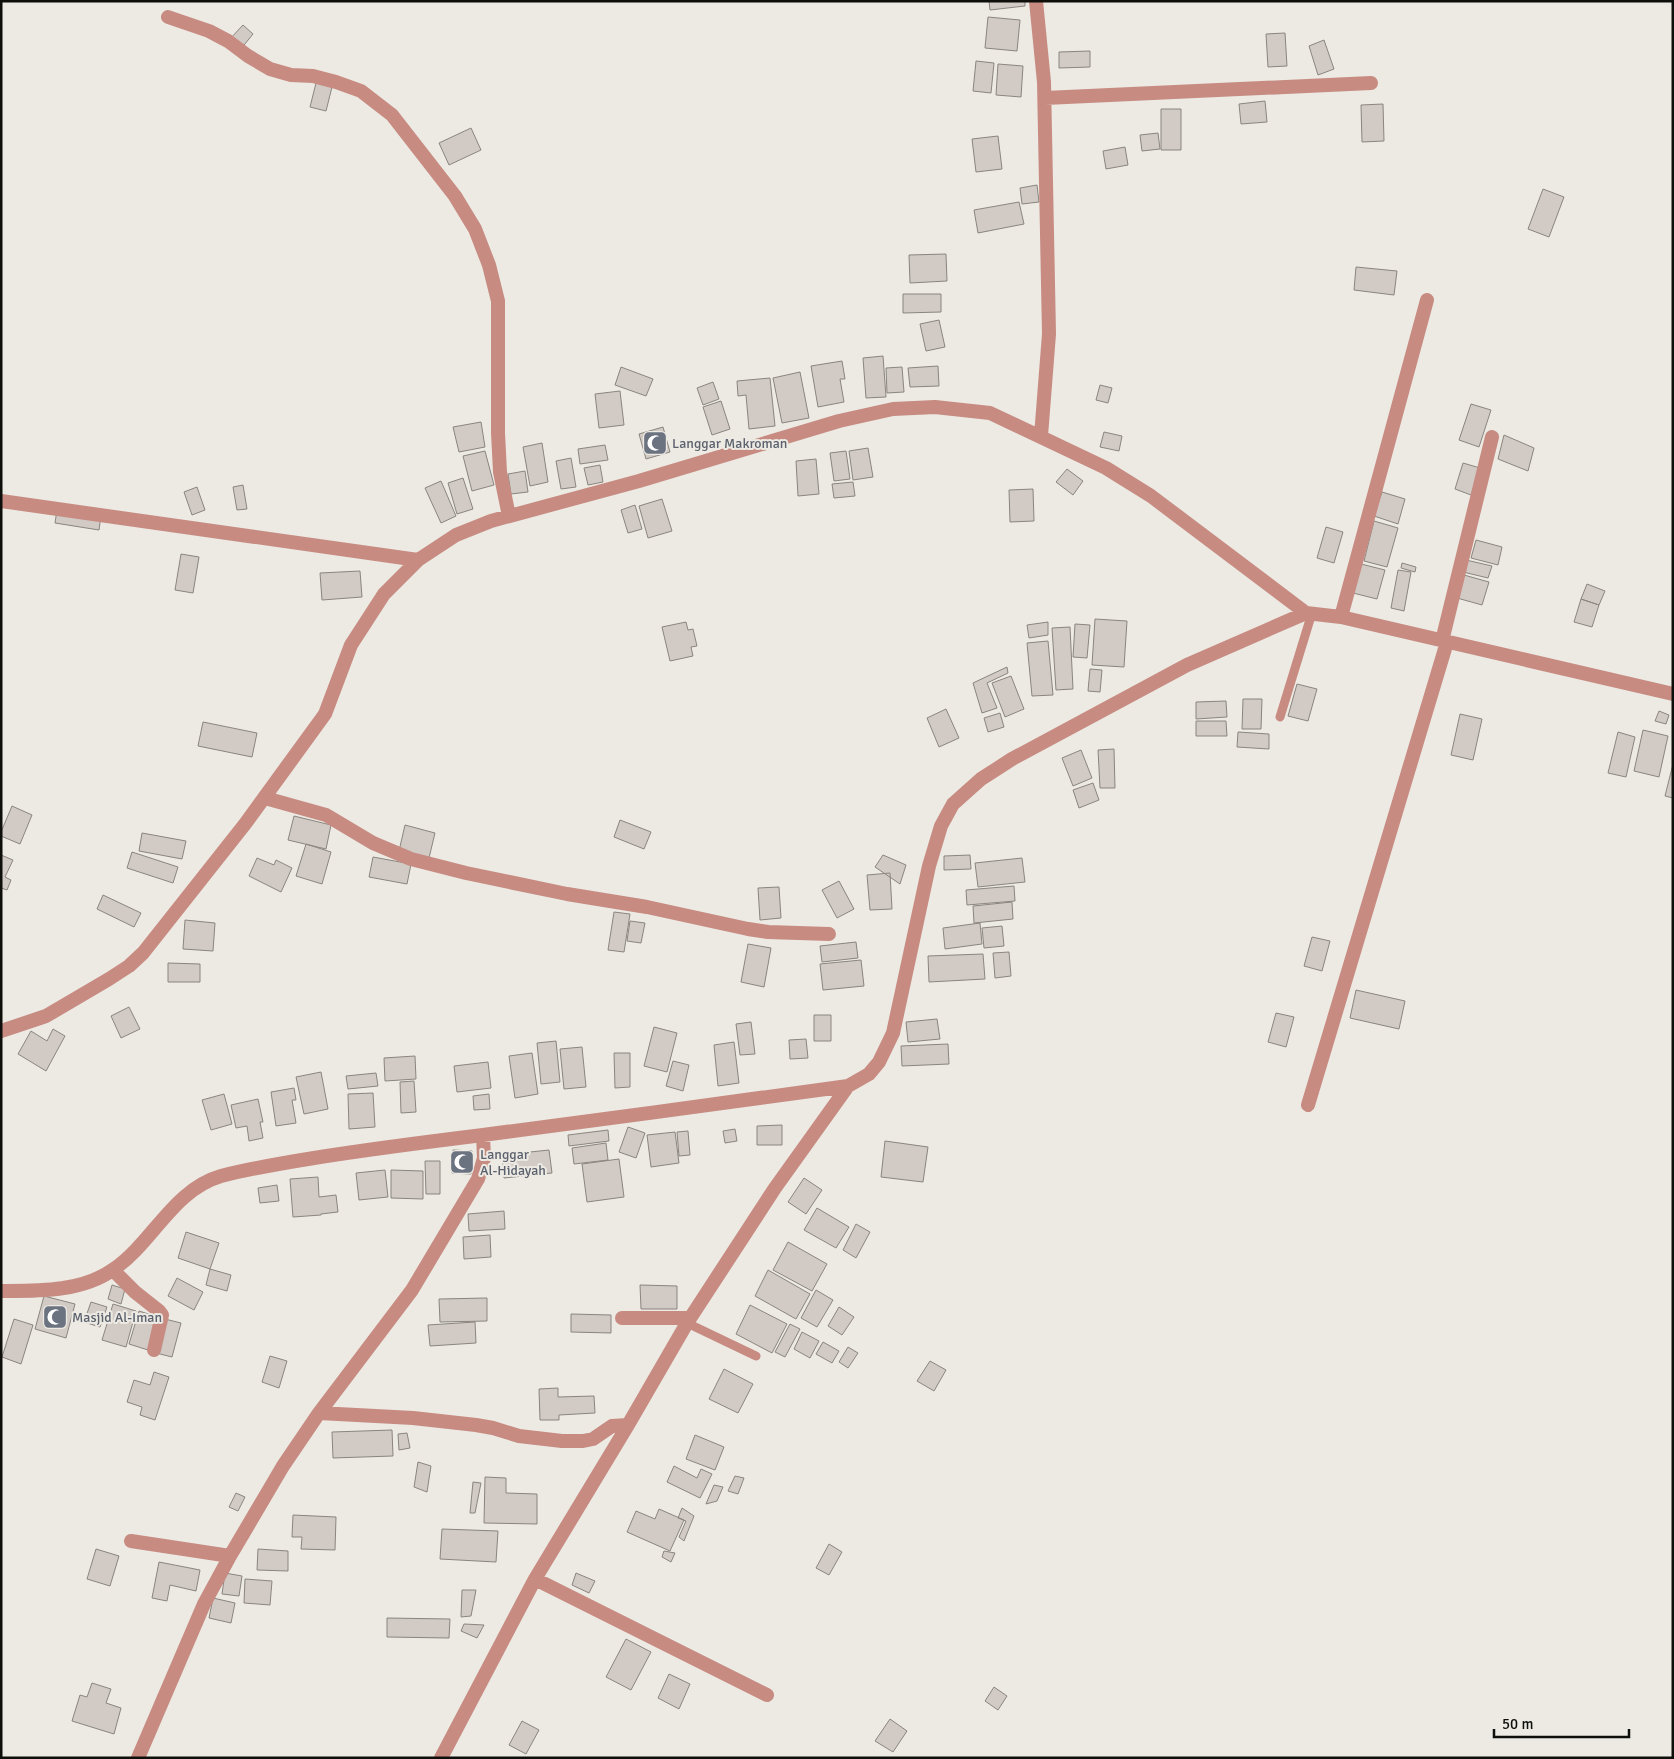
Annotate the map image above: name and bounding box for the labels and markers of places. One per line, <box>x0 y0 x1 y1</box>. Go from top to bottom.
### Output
mosque icon: Langgar Makroman <box>642 430 668 456</box>
place label: Langgar Makroman <box>672 435 788 452</box>
place label: Langgar Al-Hidayah <box>480 1146 546 1179</box>
mosque icon: Langgar Al-Hidayah <box>449 1149 475 1175</box>
mosque icon: Masjid Al-Iman <box>42 1304 68 1330</box>
place label: Masjid Al-Iman <box>72 1309 162 1326</box>

